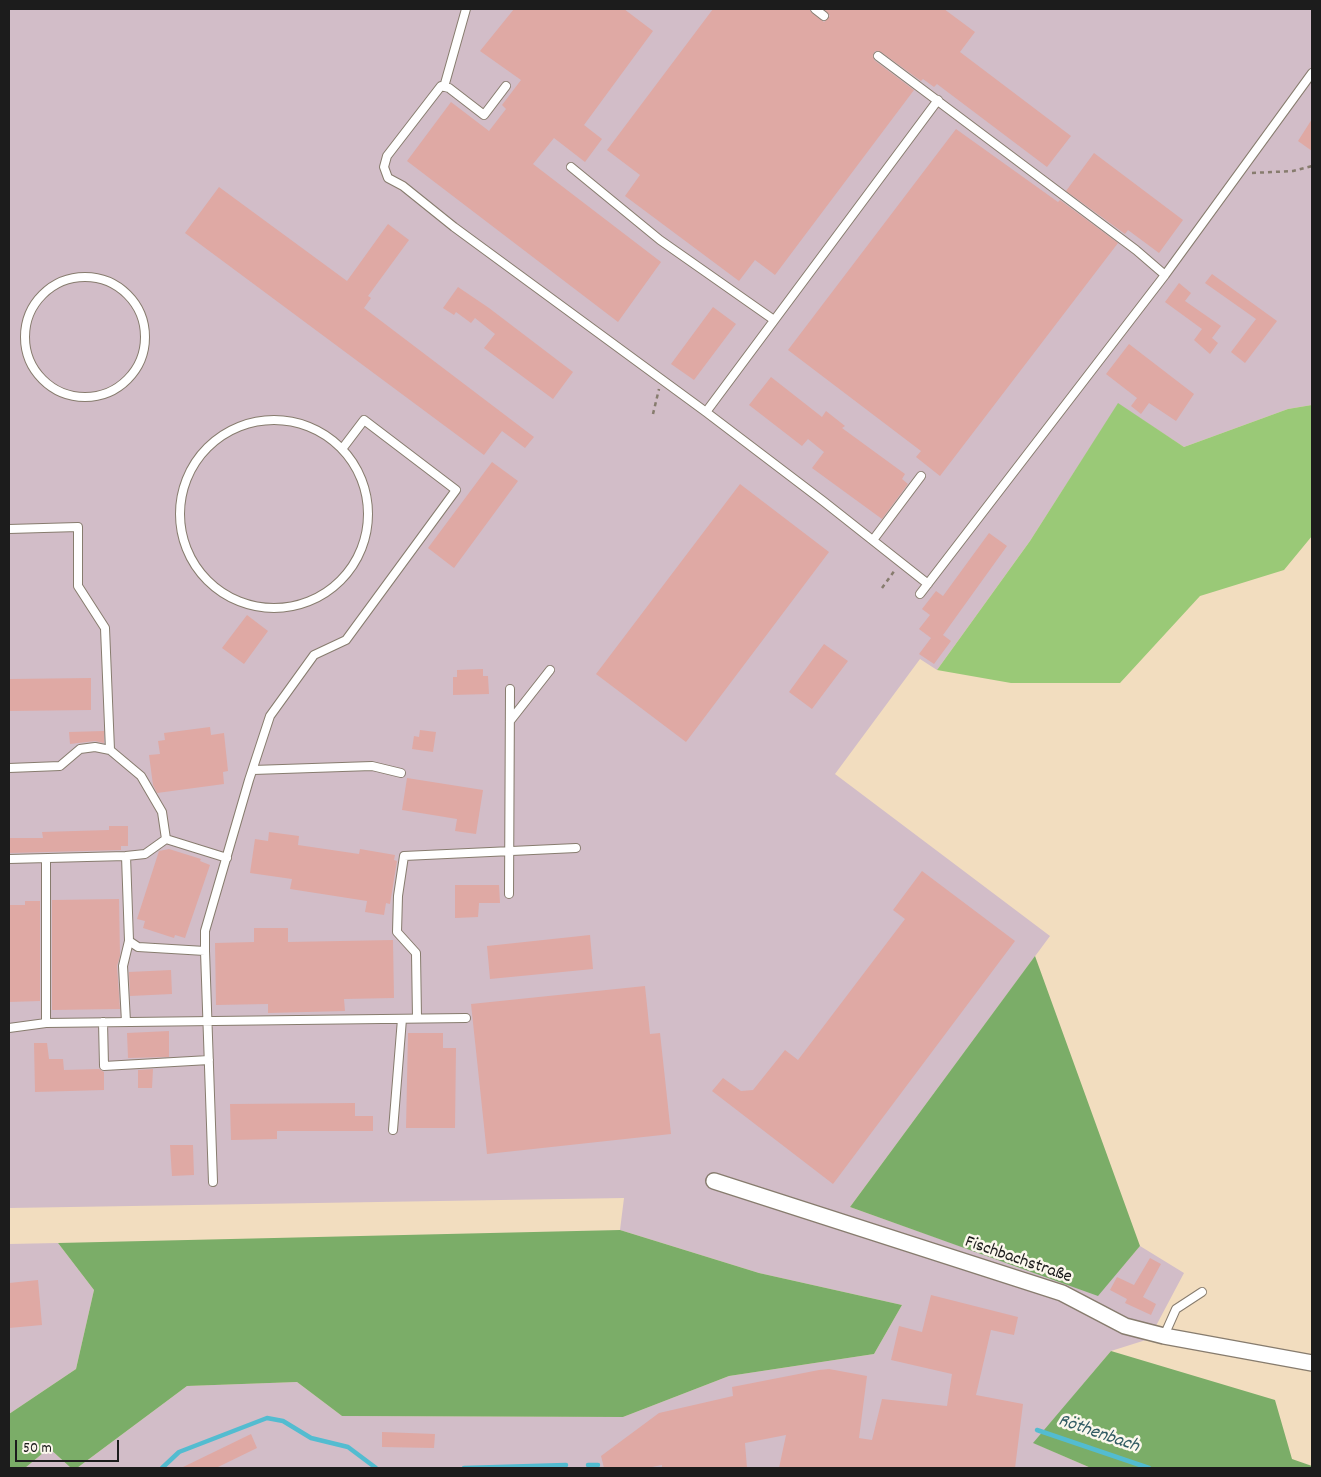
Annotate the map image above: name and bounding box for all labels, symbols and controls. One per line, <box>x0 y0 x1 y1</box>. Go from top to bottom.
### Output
street label: Fischbachstraße <box>962 1233 1074 1289</box>
water label: Röthenbach <box>1055 1411 1141 1459</box>
scale bar <box>18 1430 121 1462</box>
text: 50 m <box>23 1438 52 1460</box>

